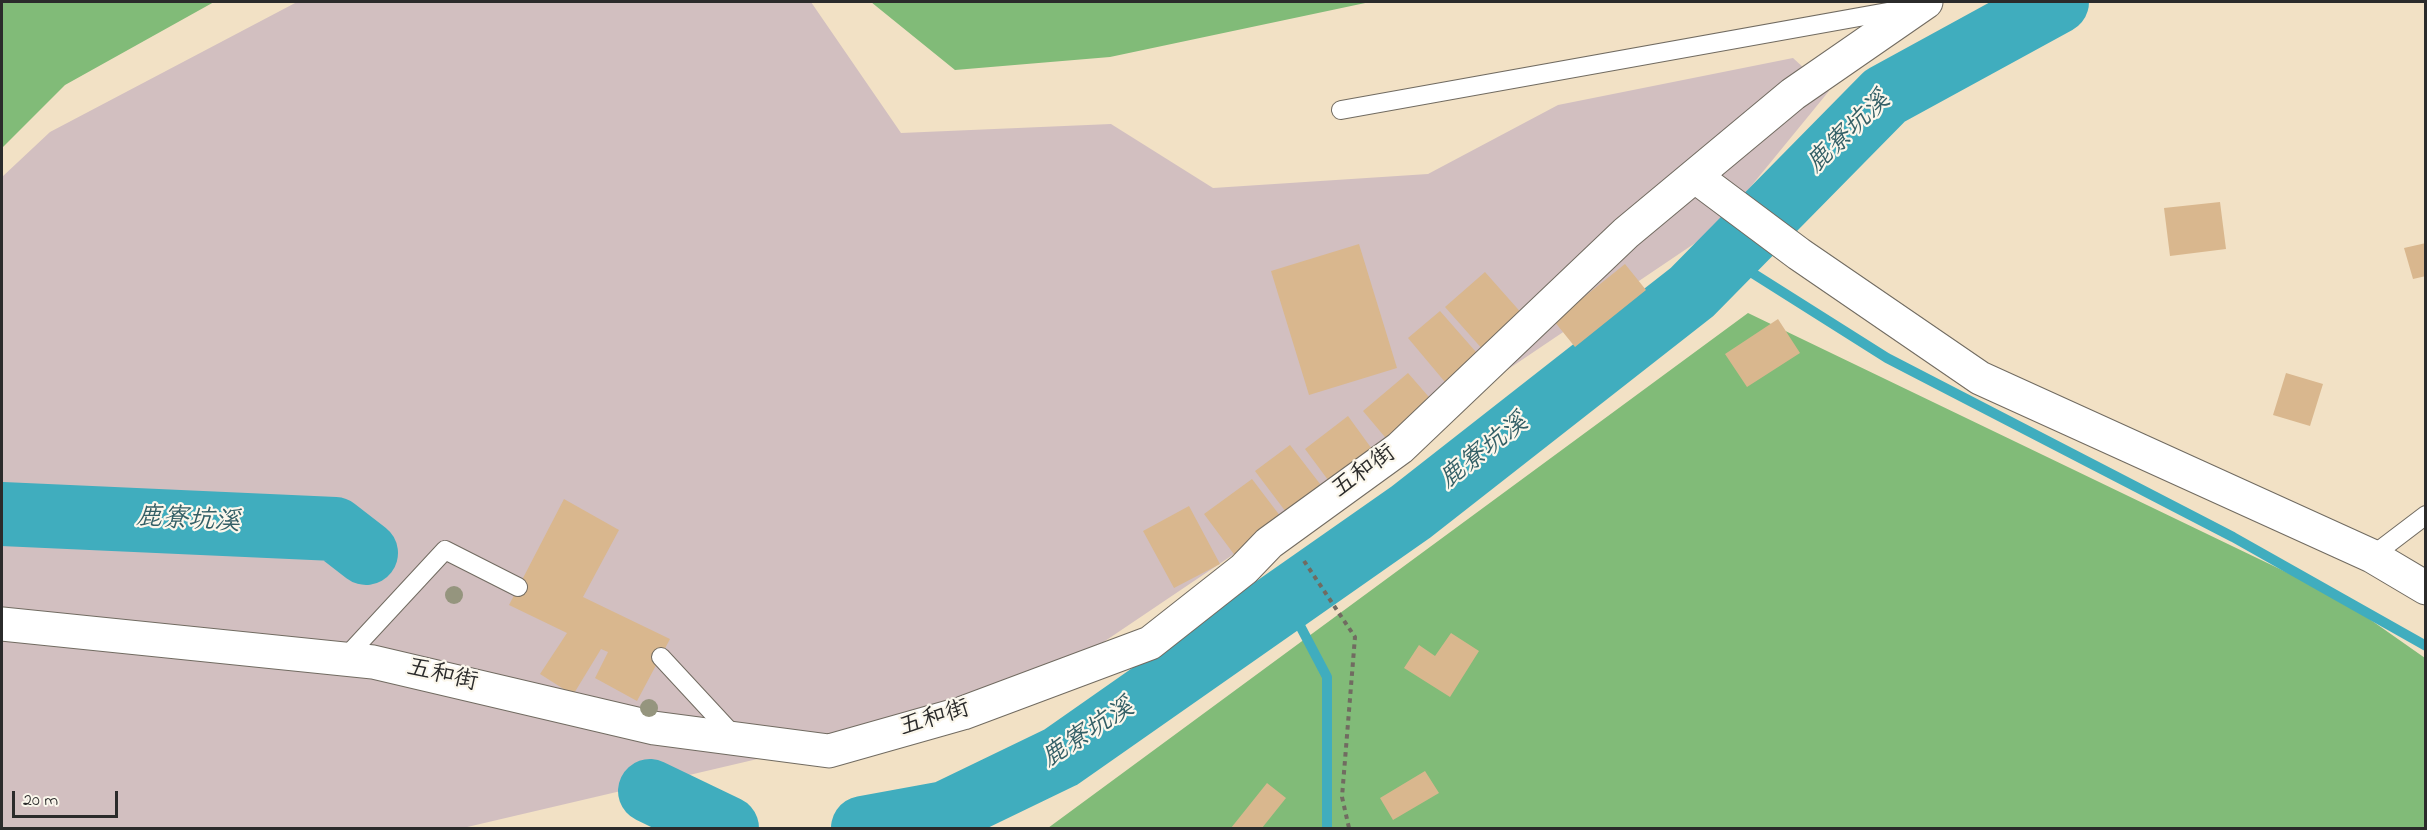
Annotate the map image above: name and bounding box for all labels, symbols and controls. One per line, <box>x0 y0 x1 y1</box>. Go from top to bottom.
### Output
water label: 鹿寮坑溪 <box>1802 87 1898 181</box>
water label: 鹿寮坑溪 <box>1434 409 1536 497</box>
street label: 五和街 <box>1327 440 1403 506</box>
water label: 鹿寮坑溪 <box>135 504 241 540</box>
street label: 五和街 <box>404 655 480 699</box>
water label: 鹿寮坑溪 <box>1037 694 1141 776</box>
street label: 五和街 <box>896 696 974 744</box>
scale bar <box>15 779 122 817</box>
text: 20 m <box>23 788 58 814</box>

